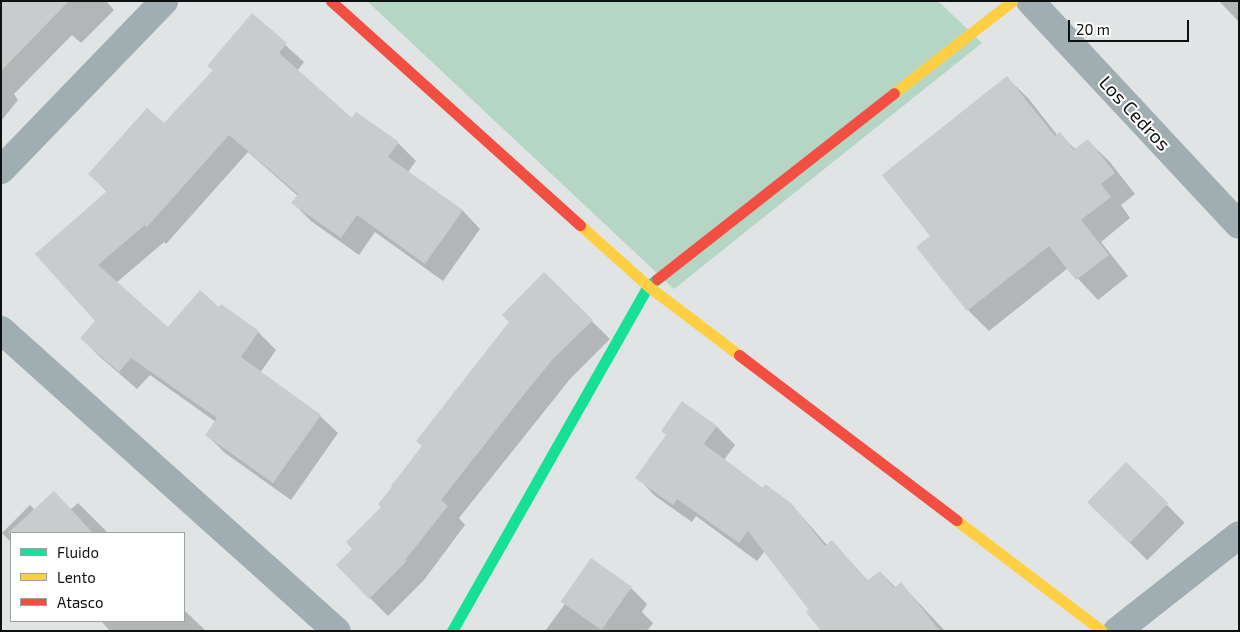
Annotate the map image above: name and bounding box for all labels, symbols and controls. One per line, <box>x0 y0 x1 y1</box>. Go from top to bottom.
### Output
scale bar <box>1070 10 1191 42</box>
text: 20 m <box>1076 20 1110 38</box>
street label: Los Cedros <box>1095 71 1175 155</box>
legend <box>10 532 185 622</box>
text: Fluido <box>57 543 99 561</box>
text: Lento <box>57 568 96 586</box>
text: Atasco <box>57 593 103 611</box>

